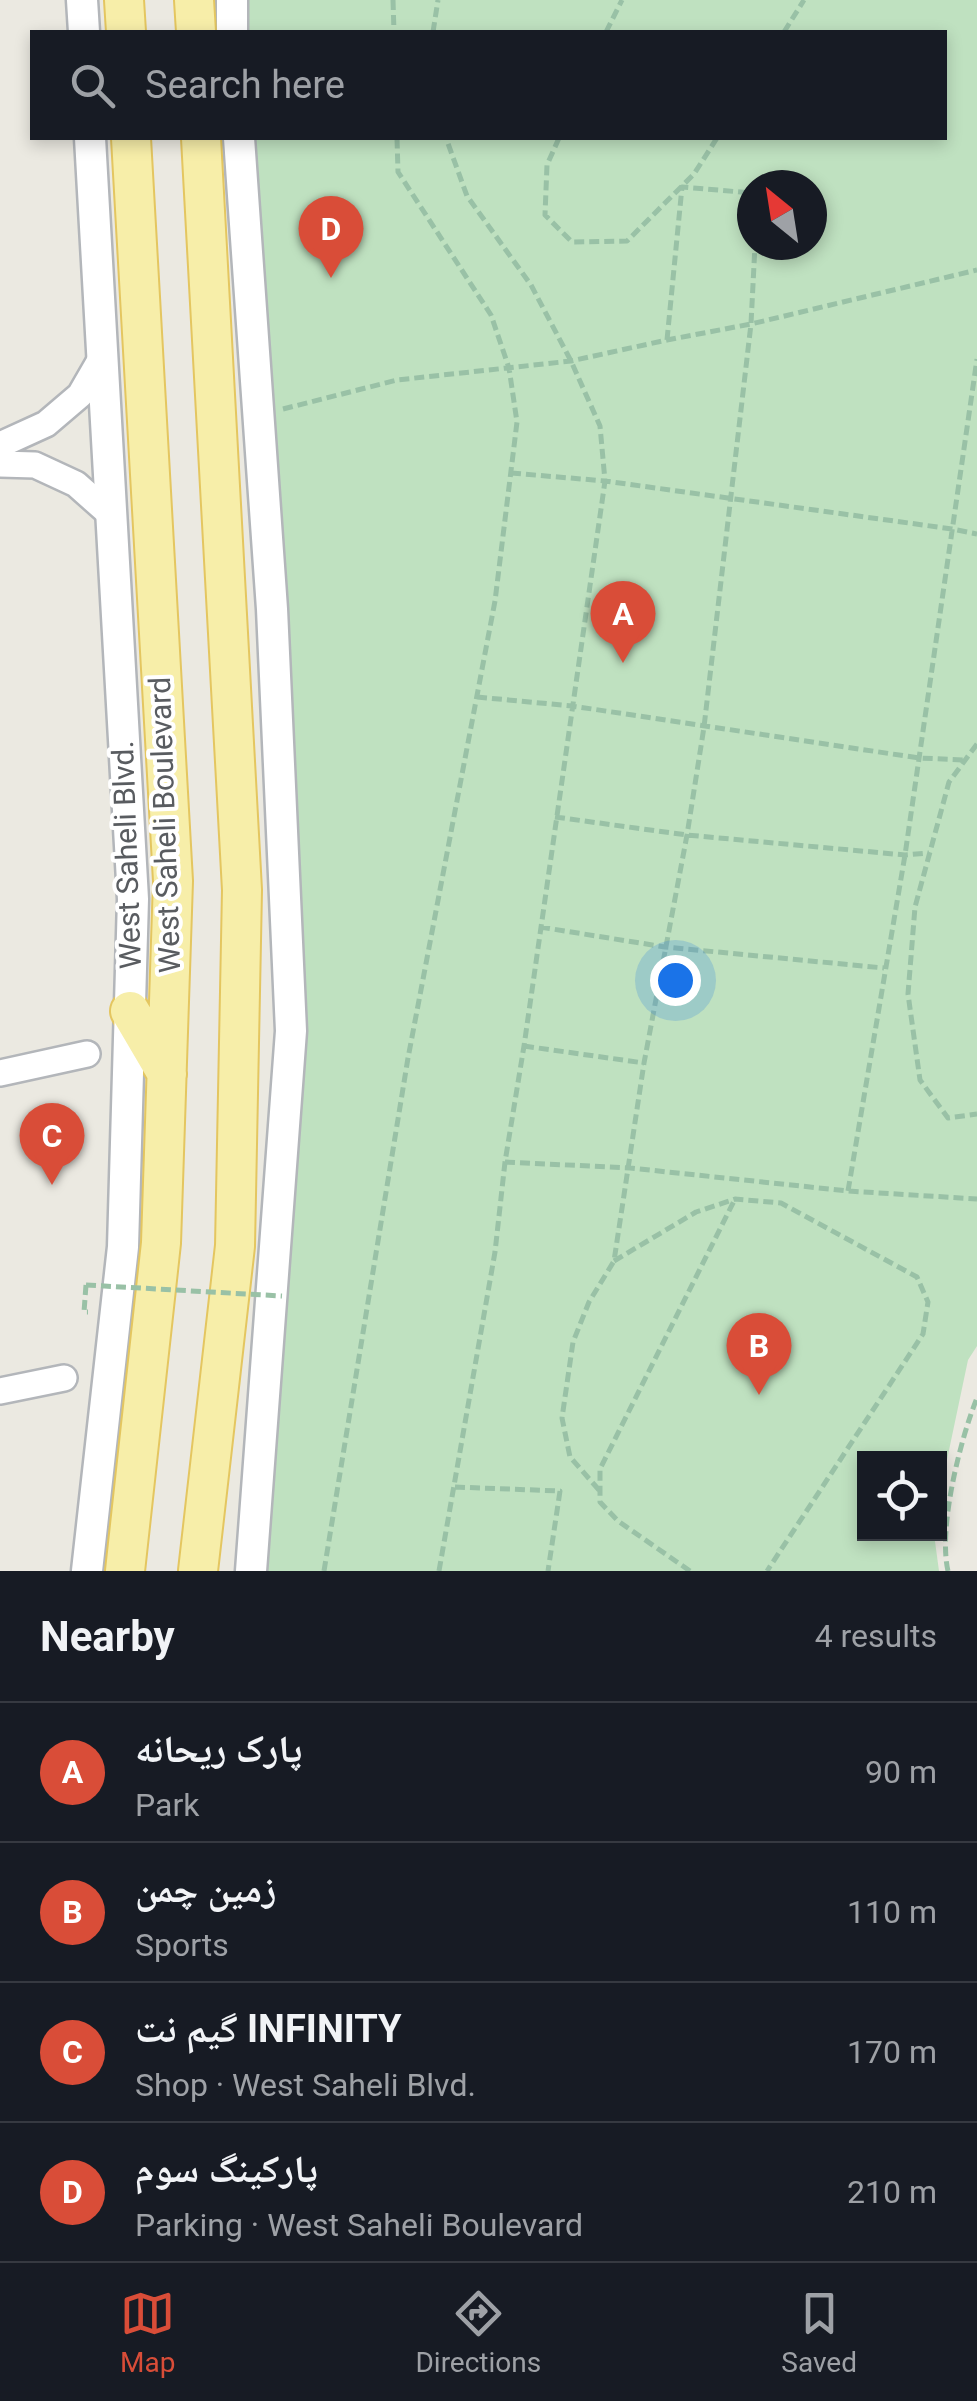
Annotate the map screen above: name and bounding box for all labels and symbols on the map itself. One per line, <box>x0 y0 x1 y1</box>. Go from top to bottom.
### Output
north arrow <box>737 170 827 260</box>
pin: D <box>298 196 364 278</box>
pin: A <box>590 580 656 663</box>
street label: West Saheli Boulevard <box>142 676 187 974</box>
street label: West Saheli Blvd. <box>105 740 148 970</box>
your location <box>650 955 701 1006</box>
pin: C <box>20 1102 84 1185</box>
pin: B <box>726 1312 792 1395</box>

